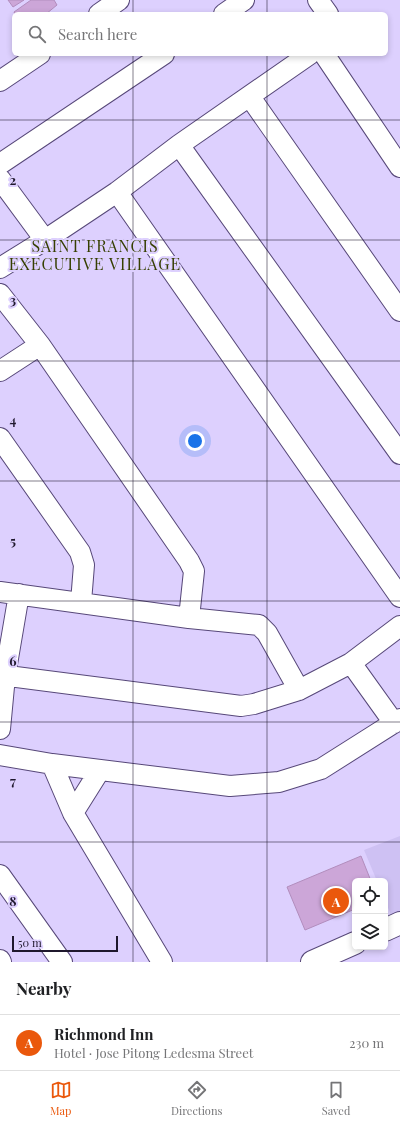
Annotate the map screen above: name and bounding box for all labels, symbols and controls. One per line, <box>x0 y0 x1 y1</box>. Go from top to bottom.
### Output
search box <box>12 12 388 56</box>
icon: search <box>26 23 48 45</box>
text: Search here <box>58 24 137 44</box>
text: 2 <box>10 171 17 188</box>
district label: SAINT FRANCIS EXECUTIVE VILLAGE <box>9 235 181 274</box>
text: 3 <box>10 291 16 308</box>
text: 4 <box>10 411 17 428</box>
your location <box>185 431 205 451</box>
text: 5 <box>10 532 16 549</box>
text: 6 <box>9 652 17 669</box>
text: 7 <box>10 772 16 789</box>
map controls <box>352 878 388 950</box>
button: locate <box>352 878 388 914</box>
pin: A <box>323 886 349 916</box>
text: 8 <box>9 892 17 909</box>
button: layers <box>352 914 388 950</box>
scale bar <box>12 934 118 953</box>
text: 50 m <box>18 935 42 950</box>
text: Nearby <box>16 977 71 999</box>
text: Richmond Inn <box>54 1024 153 1044</box>
text: A <box>25 1034 33 1051</box>
text: 230 m <box>349 1034 384 1051</box>
text: Hotel · Jose Pitong Ledesma Street <box>54 1044 253 1061</box>
tab: Map <box>50 1079 72 1118</box>
tab: Directions <box>171 1079 222 1118</box>
tab: Saved <box>322 1079 350 1118</box>

